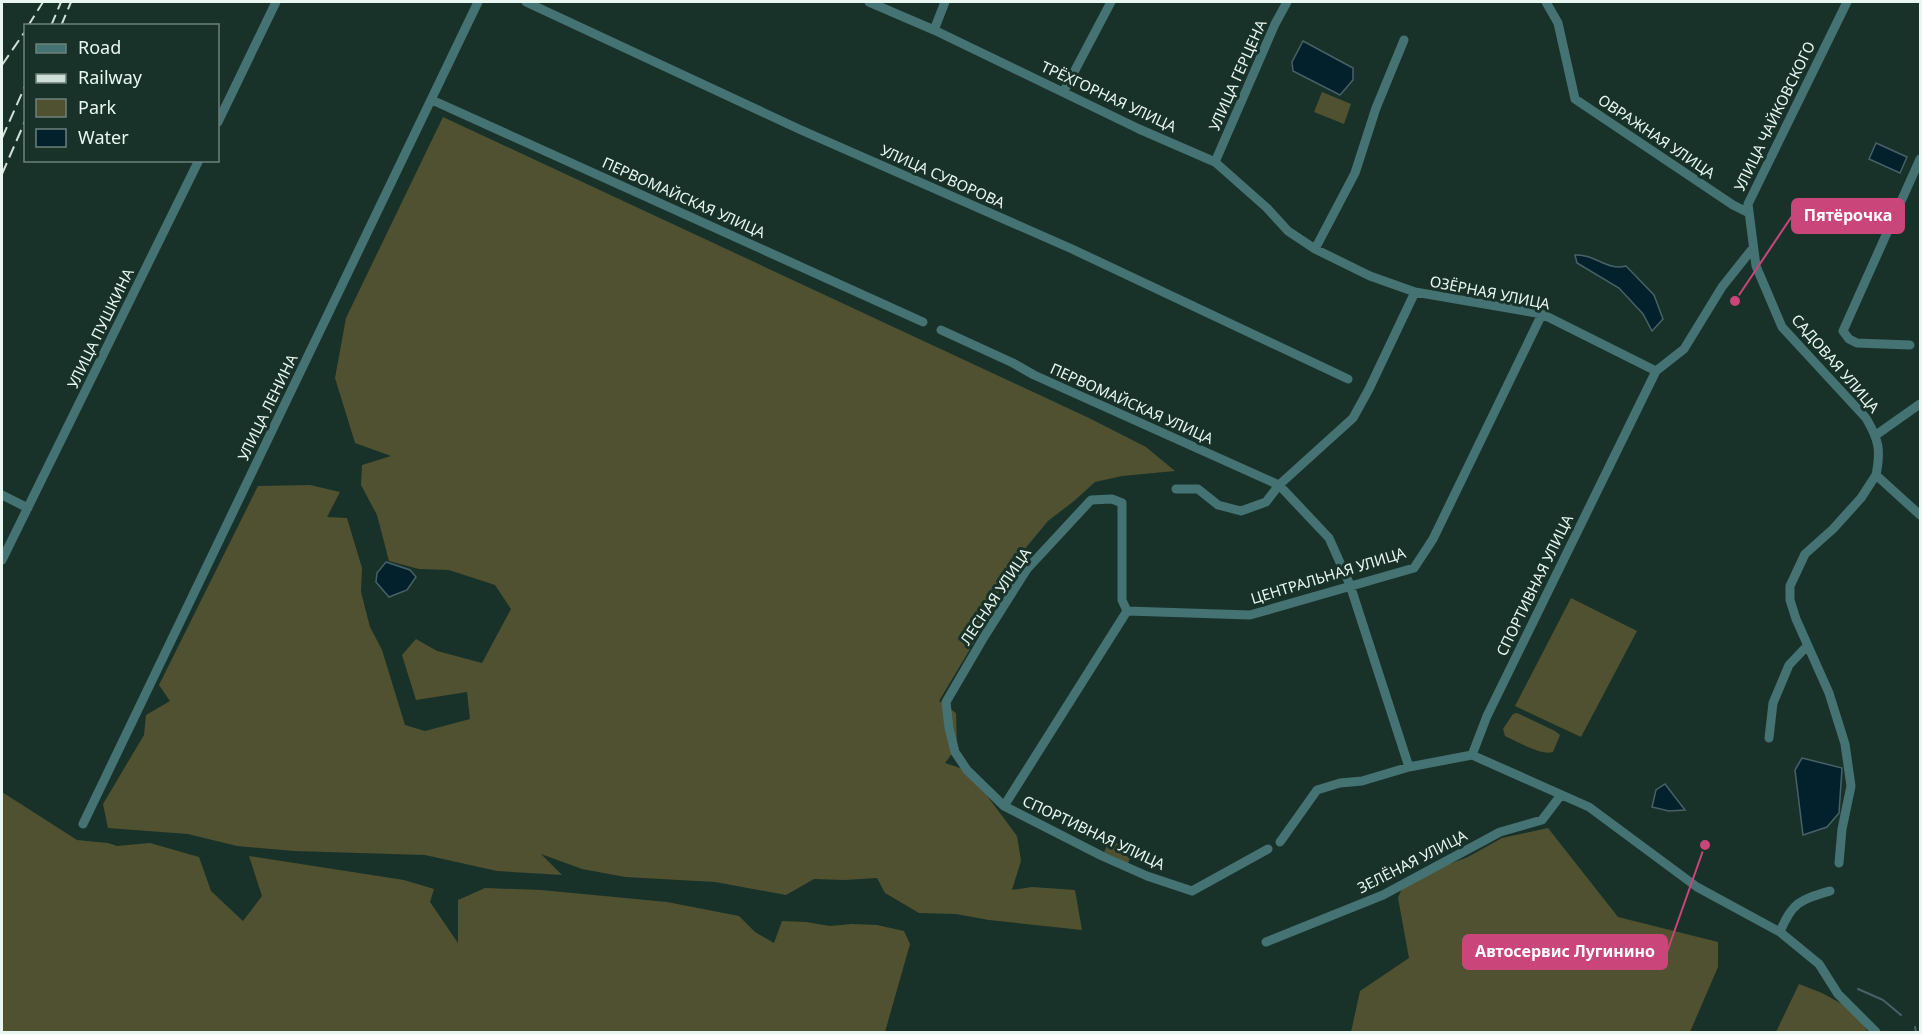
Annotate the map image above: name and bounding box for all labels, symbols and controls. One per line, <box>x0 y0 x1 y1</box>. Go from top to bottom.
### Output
street label: УЛИЦА ГЕРЦЕНА <box>1204 16 1271 134</box>
legend <box>24 24 219 162</box>
text: Road <box>78 35 121 59</box>
street label: УЛИЦА ЧАЙКОВСКОГО <box>1729 38 1819 194</box>
street label: ТРЁХГОРНАЯ УЛИЦА <box>1038 56 1180 136</box>
text: Railway <box>78 65 143 89</box>
street label: ОВРАЖНАЯ УЛИЦА <box>1595 89 1720 183</box>
text: Park <box>78 95 116 119</box>
text: Water <box>78 125 129 149</box>
street label: УЛИЦА СУВОРОВА <box>878 140 1009 213</box>
street label: ПЕРВОМАЙСКАЯ УЛИЦА <box>599 152 769 242</box>
callout: Пятёрочка <box>1792 199 1904 233</box>
text: Пятёрочка <box>1804 204 1892 226</box>
street label: УЛИЦА ПУШКИНА <box>62 264 138 391</box>
street label: ОЗЁРНАЯ УЛИЦА <box>1428 271 1552 314</box>
street label: САДОВАЯ УЛИЦА <box>1788 309 1885 417</box>
street label: УЛИЦА ЛЕНИНА <box>233 350 302 464</box>
street label: ПЕРВОМАЙСКАЯ УЛИЦА <box>1047 358 1217 448</box>
street label: СПОРТИВНАЯ УЛИЦА <box>1491 511 1577 659</box>
street label: ЦЕНТРАЛЬНАЯ УЛИЦА <box>1248 542 1408 608</box>
street label: ЛЕСНАЯ УЛИЦА <box>955 543 1035 648</box>
street label: СПОРТИВНАЯ УЛИЦА <box>1019 790 1169 874</box>
street label: ЗЕЛЁНАЯ УЛИЦА <box>1354 825 1471 897</box>
callout: Автосервис Лугинино <box>1463 935 1667 969</box>
text: Автосервис Лугинино <box>1475 940 1655 962</box>

